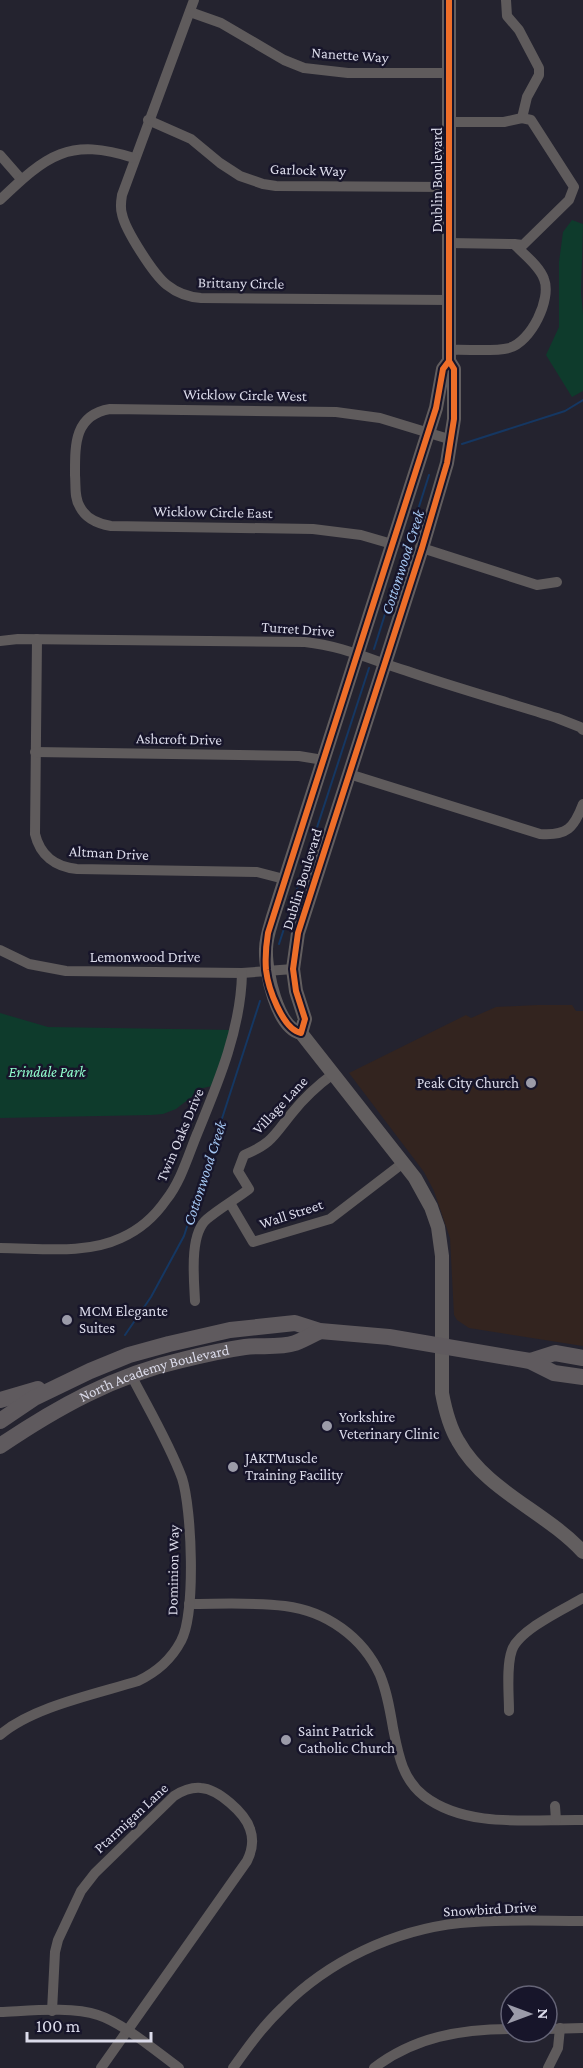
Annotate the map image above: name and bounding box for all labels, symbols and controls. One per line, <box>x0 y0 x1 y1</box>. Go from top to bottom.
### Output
street label: Nanette Way <box>311 44 389 67</box>
street label: Dublin Boulevard <box>429 127 445 233</box>
street label: Garlock Way <box>270 161 346 180</box>
street label: Brittany Circle <box>198 274 285 293</box>
street label: Wicklow Circle West <box>183 386 308 404</box>
street label: Wicklow Circle East <box>153 503 274 521</box>
water label: Cottonwood Creek <box>378 507 428 616</box>
street label: Turret Drive <box>261 618 336 640</box>
street label: Ashcroft Drive <box>136 730 223 748</box>
street label: Dublin Boulevard <box>279 826 325 932</box>
street label: Altman Drive <box>69 843 150 863</box>
street label: Lemonwood Drive <box>90 949 201 965</box>
park label: Erindale Park <box>8 1064 87 1080</box>
street label: Village Lane <box>249 1073 312 1138</box>
place label: Peak City Church <box>417 1075 519 1092</box>
marker: Peak City Church <box>524 1076 538 1090</box>
street label: Twin Oaks Drive <box>153 1086 207 1184</box>
water label: Cottonwood Creek <box>180 1118 230 1227</box>
street label: Wall Street <box>257 1196 326 1232</box>
place label: MCM Elegante Suites <box>79 1303 168 1336</box>
marker: MCM Elegante Suites <box>60 1313 74 1327</box>
street label: North Academy Boulevard <box>76 1342 231 1405</box>
place label: Yorkshire Veterinary Clinic <box>339 1409 440 1443</box>
marker: Yorkshire Veterinary Clinic <box>320 1419 334 1433</box>
place label: JAKTMuscle Training Facility <box>243 1450 343 1484</box>
marker: JAKTMuscle Training Facility <box>226 1460 240 1474</box>
street label: Dominion Way <box>164 1524 183 1615</box>
place label: Saint Patrick Catholic Church <box>298 1723 395 1756</box>
marker: Saint Patrick Catholic Church <box>279 1733 293 1747</box>
street label: Ptarmigan Lane <box>91 1780 172 1857</box>
street label: Snowbird Drive <box>443 1899 537 1919</box>
north arrow <box>499 1984 559 2044</box>
scale bar <box>27 2005 152 2043</box>
text: N <box>535 2009 552 2020</box>
text: 100 m <box>36 2016 81 2036</box>

